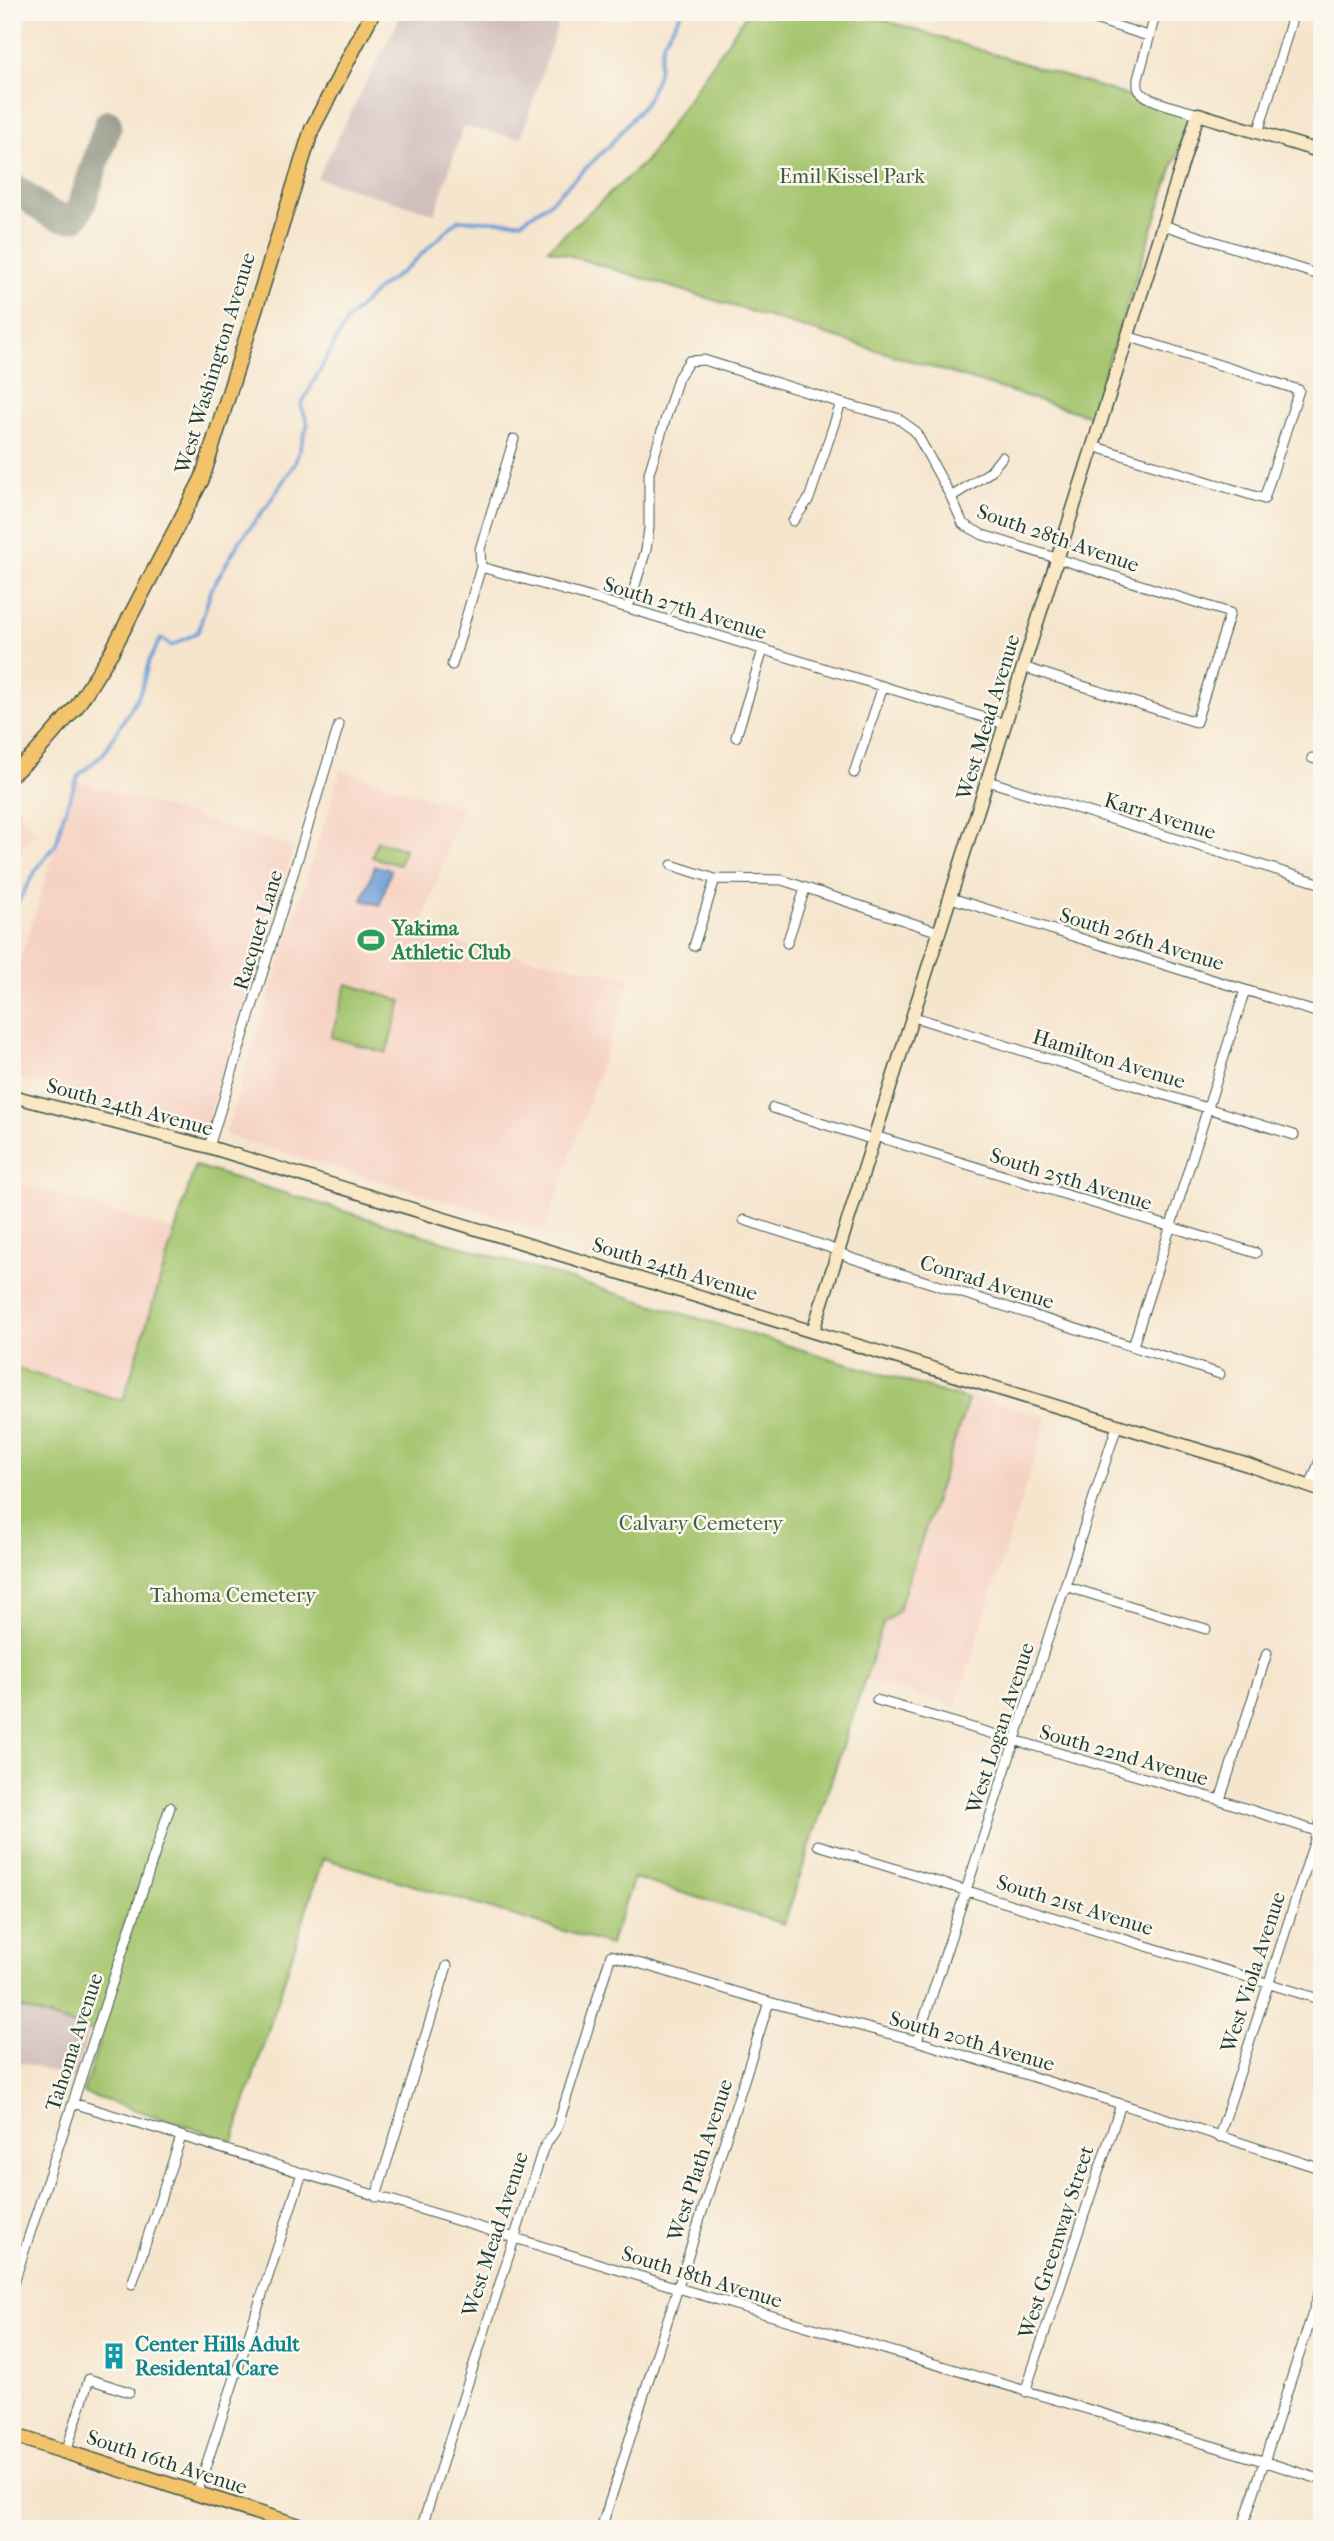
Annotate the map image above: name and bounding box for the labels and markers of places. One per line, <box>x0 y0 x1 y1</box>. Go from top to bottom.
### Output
place label: Yakima Athletic Club <box>390 916 511 964</box>
sports icon: Yakima Athletic Club <box>356 925 386 955</box>
place label: Center Hills Adult Residental Care <box>135 2332 300 2380</box>
building icon: Center Hills Adult Residental Care <box>99 2341 129 2371</box>

